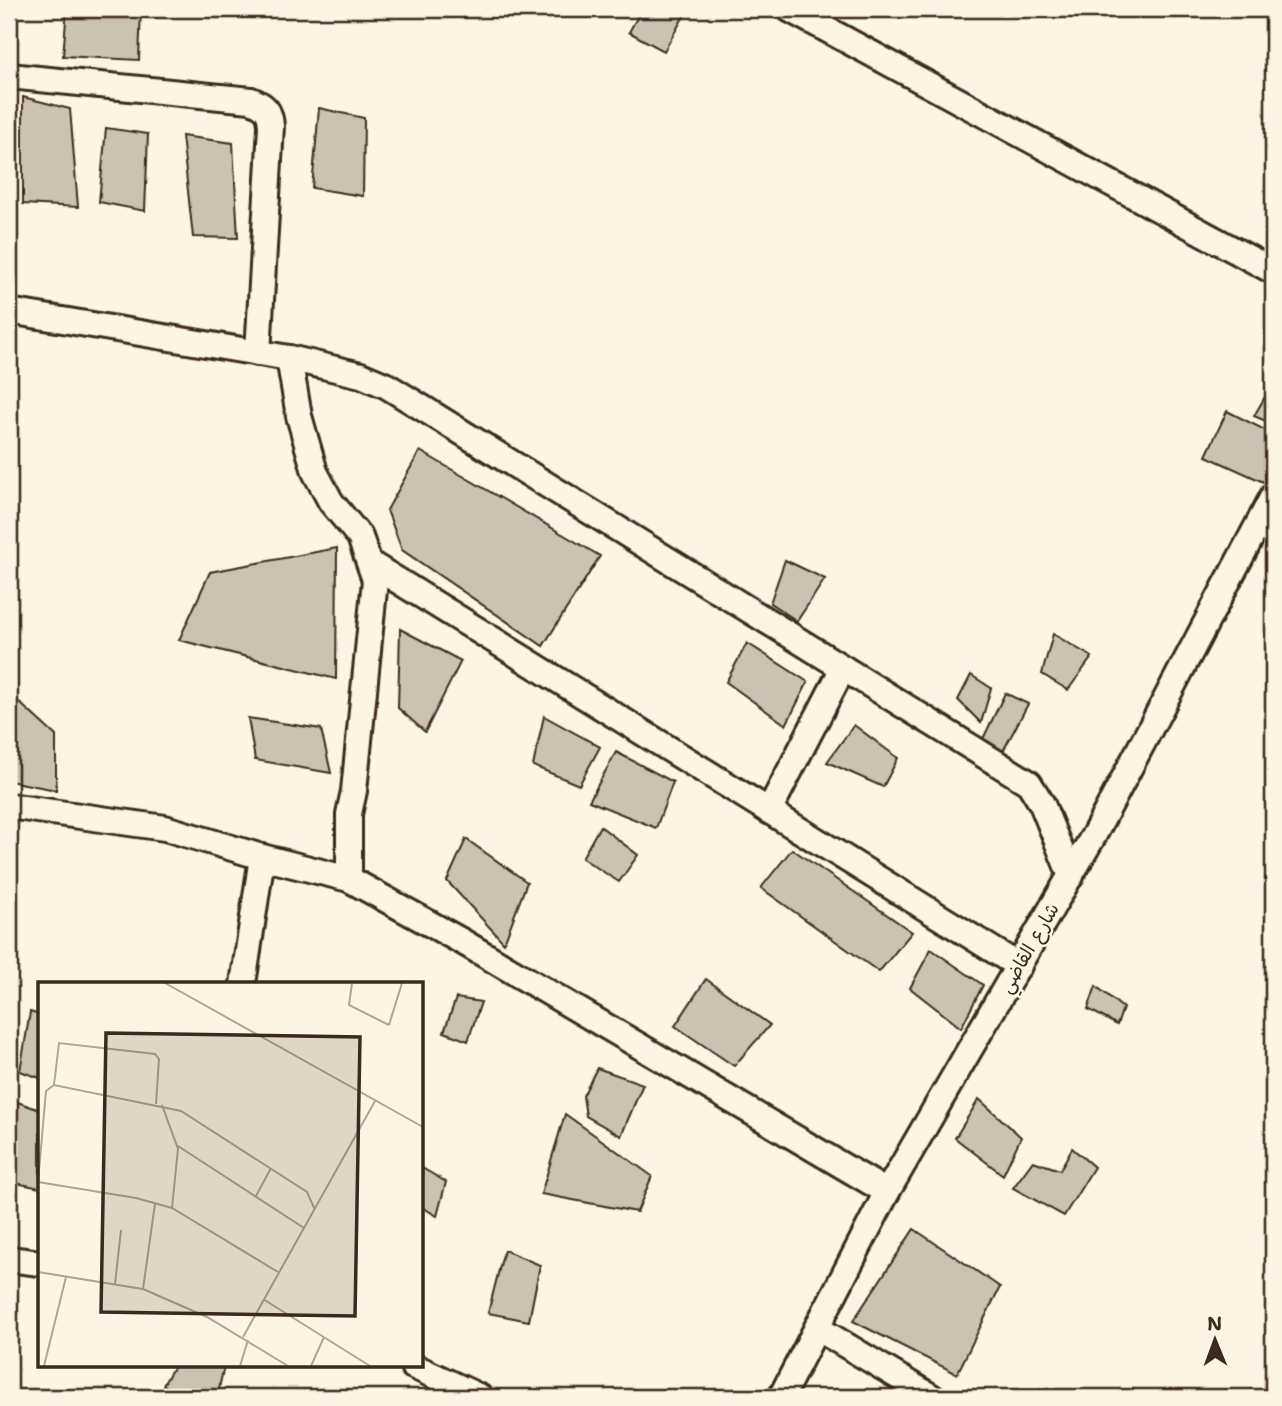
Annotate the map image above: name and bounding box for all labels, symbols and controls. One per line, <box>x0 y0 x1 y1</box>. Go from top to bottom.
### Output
street label: شارع القاضي <box>993 898 1068 1000</box>
inset map <box>38 982 424 1368</box>
north arrow <box>1180 1304 1250 1374</box>
text: N <box>1207 1311 1222 1336</box>

